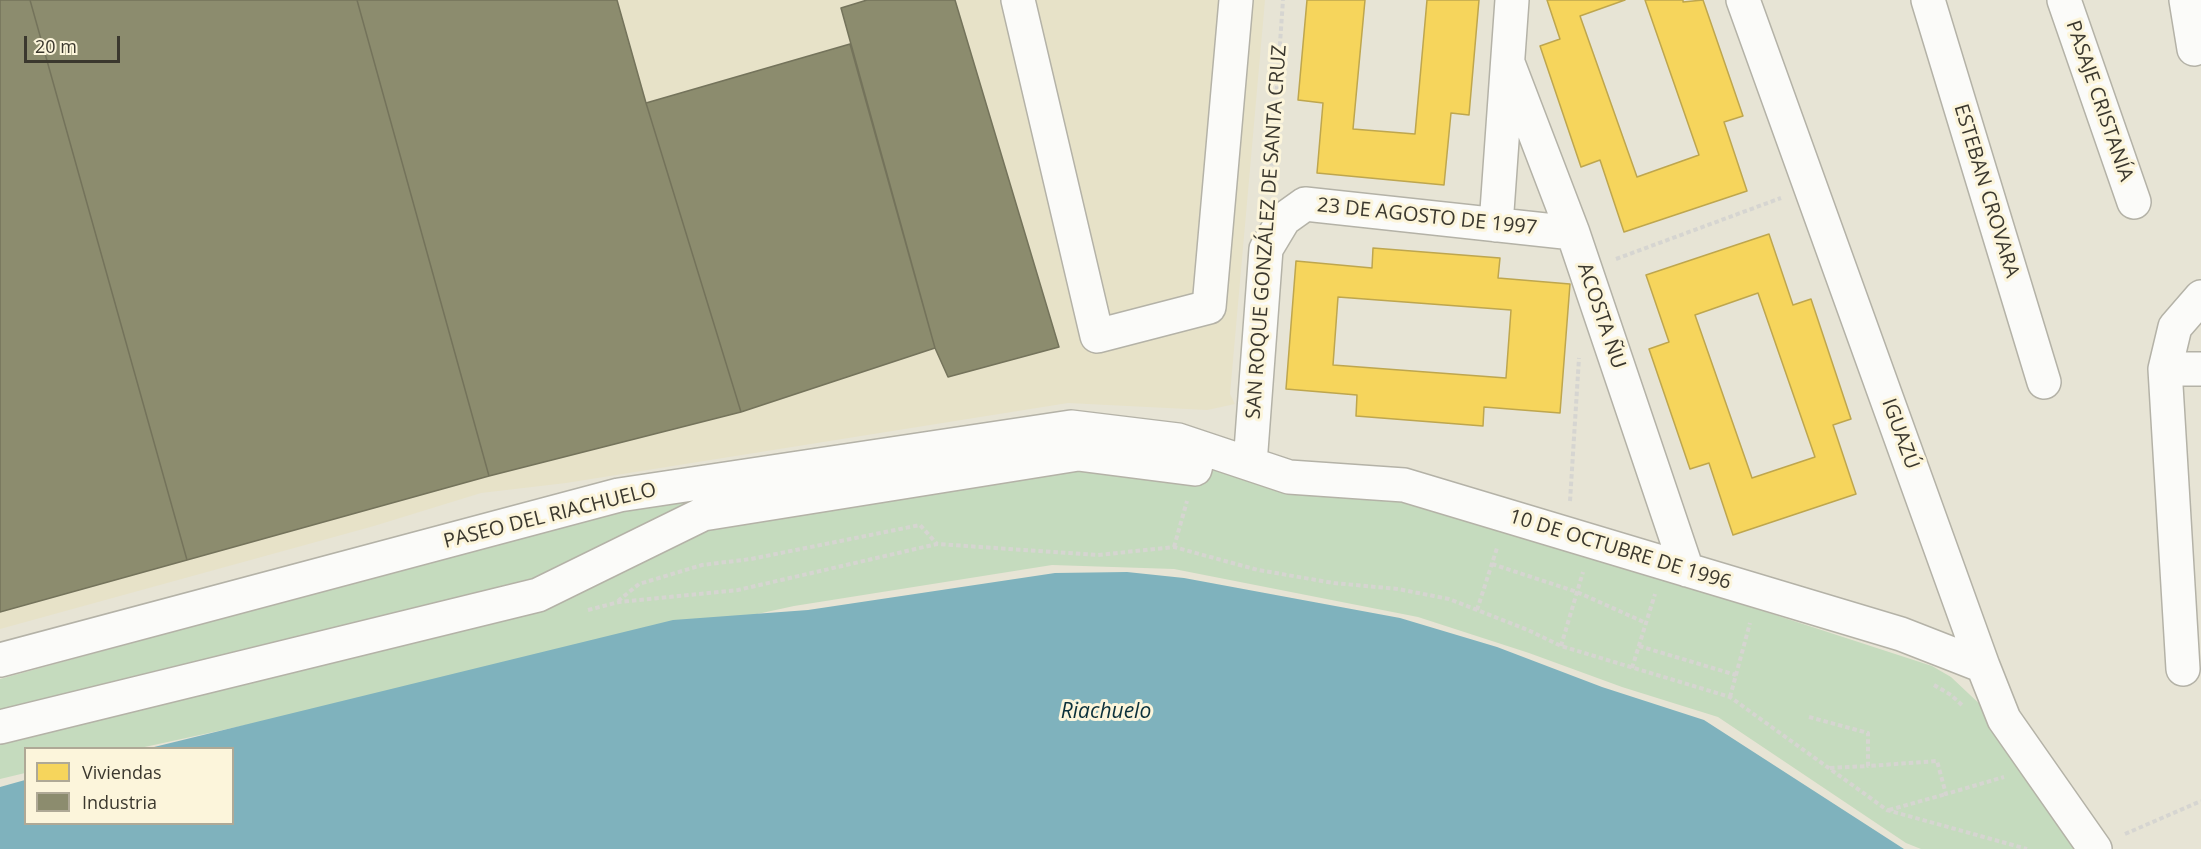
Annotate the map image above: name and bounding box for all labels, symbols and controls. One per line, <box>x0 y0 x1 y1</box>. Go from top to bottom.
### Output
street label: PASAJE CRISTANÍA <box>2060 17 2138 185</box>
scale bar <box>27 24 123 62</box>
text: 20 m <box>35 34 77 58</box>
street label: SAN ROQUE GONZÁLEZ DE SANTA CRUZ <box>1242 44 1292 420</box>
street label: ESTEBAN CROVARA <box>1948 101 2024 281</box>
street label: 23 DE AGOSTO DE 1997 <box>1316 194 1538 240</box>
street label: ACOSTA ÑU <box>1572 260 1630 372</box>
street label: IGUAZÚ <box>1876 395 1924 473</box>
street label: PASEO DEL RIACHUELO <box>441 478 659 554</box>
street label: 10 DE OCTUBRE DE 1996 <box>1506 505 1734 595</box>
water label: Riachuelo <box>1061 699 1151 725</box>
legend <box>24 747 234 825</box>
text: Viviendas <box>82 760 162 784</box>
text: Industria <box>82 790 157 814</box>

